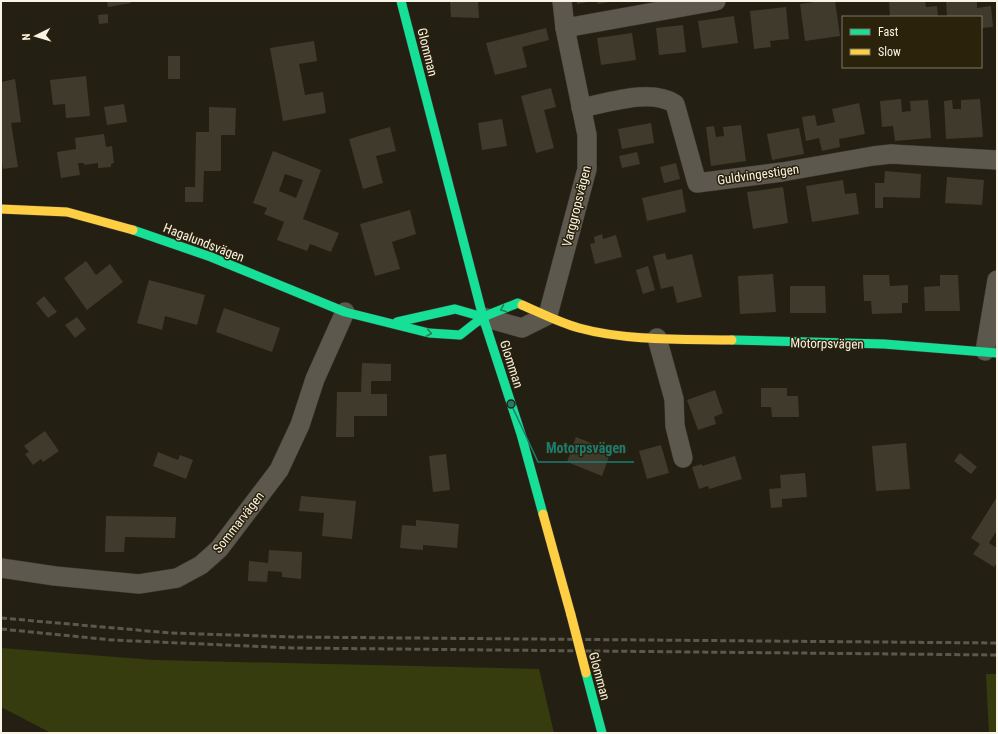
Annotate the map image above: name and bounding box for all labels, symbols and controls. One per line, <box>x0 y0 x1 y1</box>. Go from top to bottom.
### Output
north arrow <box>16 16 56 56</box>
legend <box>842 16 982 68</box>
text: Fast <box>878 25 899 39</box>
street label: Glomman <box>414 26 441 78</box>
text: N <box>20 33 33 41</box>
text: Slow <box>878 45 901 59</box>
street label: Guldvingestigen <box>716 161 800 188</box>
street label: Varggropsvägen <box>559 164 594 248</box>
street label: Hagalundsvägen <box>161 220 246 265</box>
one-way arrow <box>499 305 506 313</box>
one-way arrow <box>426 328 432 337</box>
street label: Motorpsvägen <box>790 335 864 352</box>
street label: Glomman <box>497 338 526 390</box>
callout: Motorpsvägen <box>538 436 634 462</box>
text: Motorpsvägen <box>546 440 626 456</box>
street label: Sommarvägen <box>210 489 267 556</box>
street label: Glomman <box>586 650 613 702</box>

